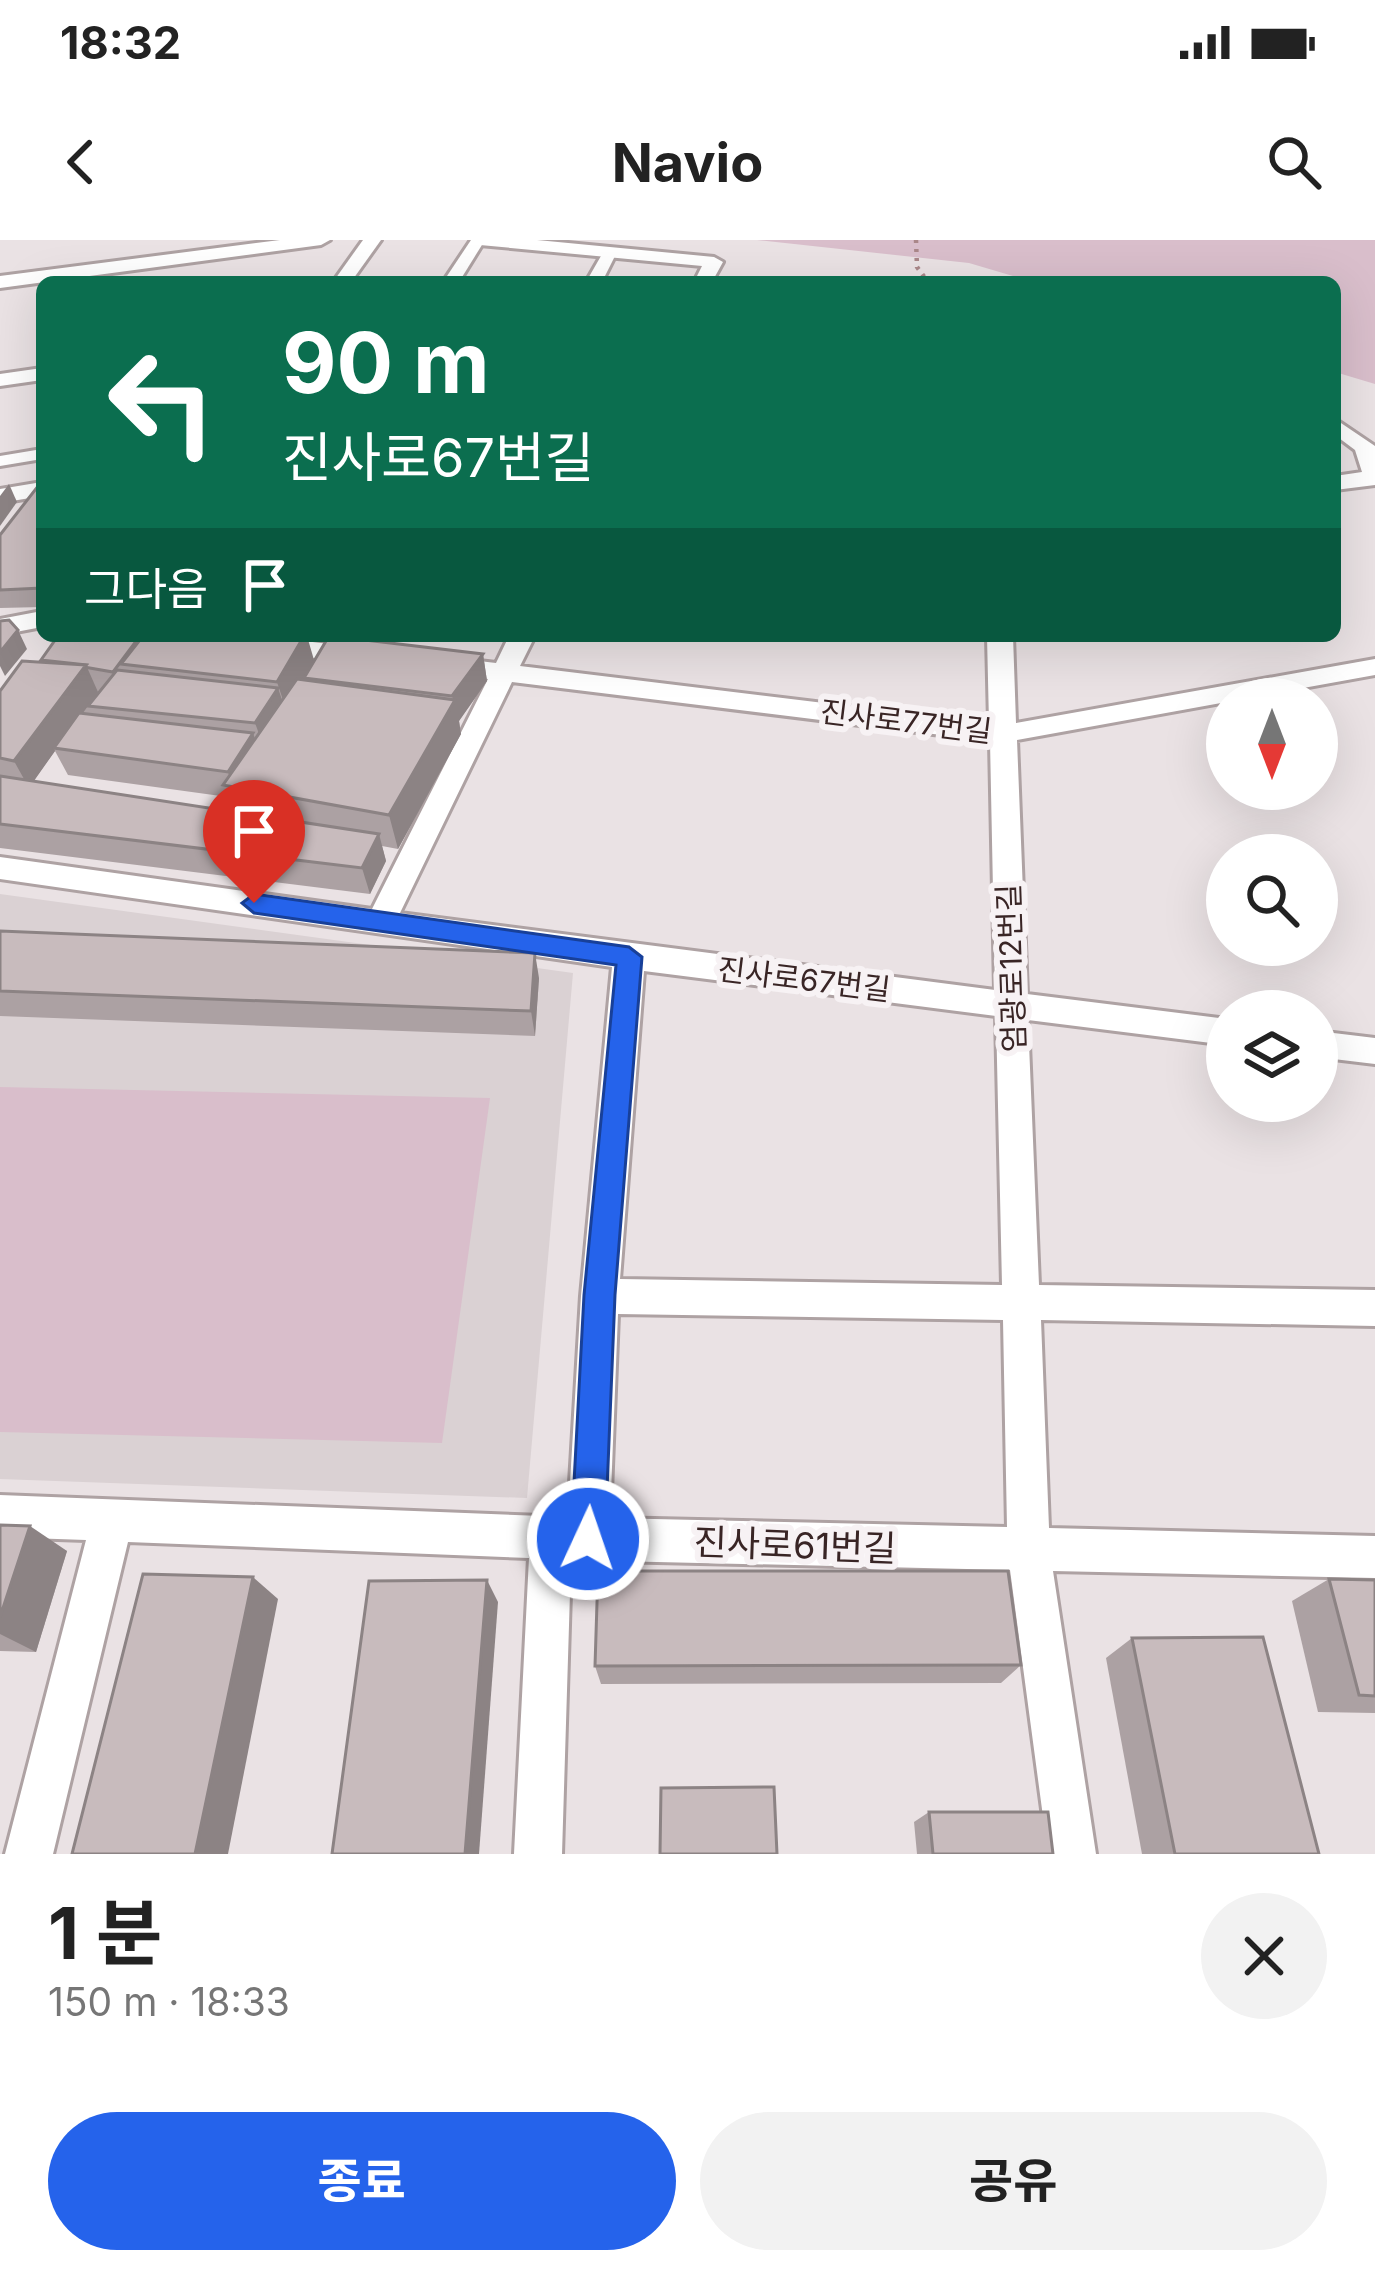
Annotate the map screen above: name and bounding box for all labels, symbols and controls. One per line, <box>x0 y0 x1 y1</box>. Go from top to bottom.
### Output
text: 18:32 <box>60 15 181 70</box>
icon: back <box>48 129 114 195</box>
icon: search <box>1261 129 1327 195</box>
text: Navio <box>612 130 763 195</box>
text: 90 m <box>282 312 490 413</box>
icon: left <box>84 324 240 480</box>
text: 진사로67번길 <box>282 425 594 490</box>
icon: arrive <box>232 552 298 618</box>
text: 그다음 <box>84 561 208 616</box>
north arrow <box>1206 678 1338 810</box>
map controls <box>1206 678 1338 1122</box>
street label: 진사로77번길 <box>818 693 994 749</box>
pin <box>203 780 305 903</box>
icon: arrive <box>221 798 287 864</box>
button: search <box>1206 834 1338 966</box>
street label: 엄광로12번길 <box>990 883 1032 1053</box>
street label: 진사로67번길 <box>716 951 892 1007</box>
button: layers <box>1206 990 1338 1122</box>
position arrow <box>525 1476 651 1602</box>
street label: 진사로61번길 <box>693 1519 897 1571</box>
text: 1 분 <box>48 1889 162 1976</box>
button: close <box>1201 1893 1327 2019</box>
text: 150 m · 18:33 <box>48 1978 290 2025</box>
button: 종료 <box>48 2112 676 2250</box>
button: 공유 <box>700 2112 1327 2250</box>

